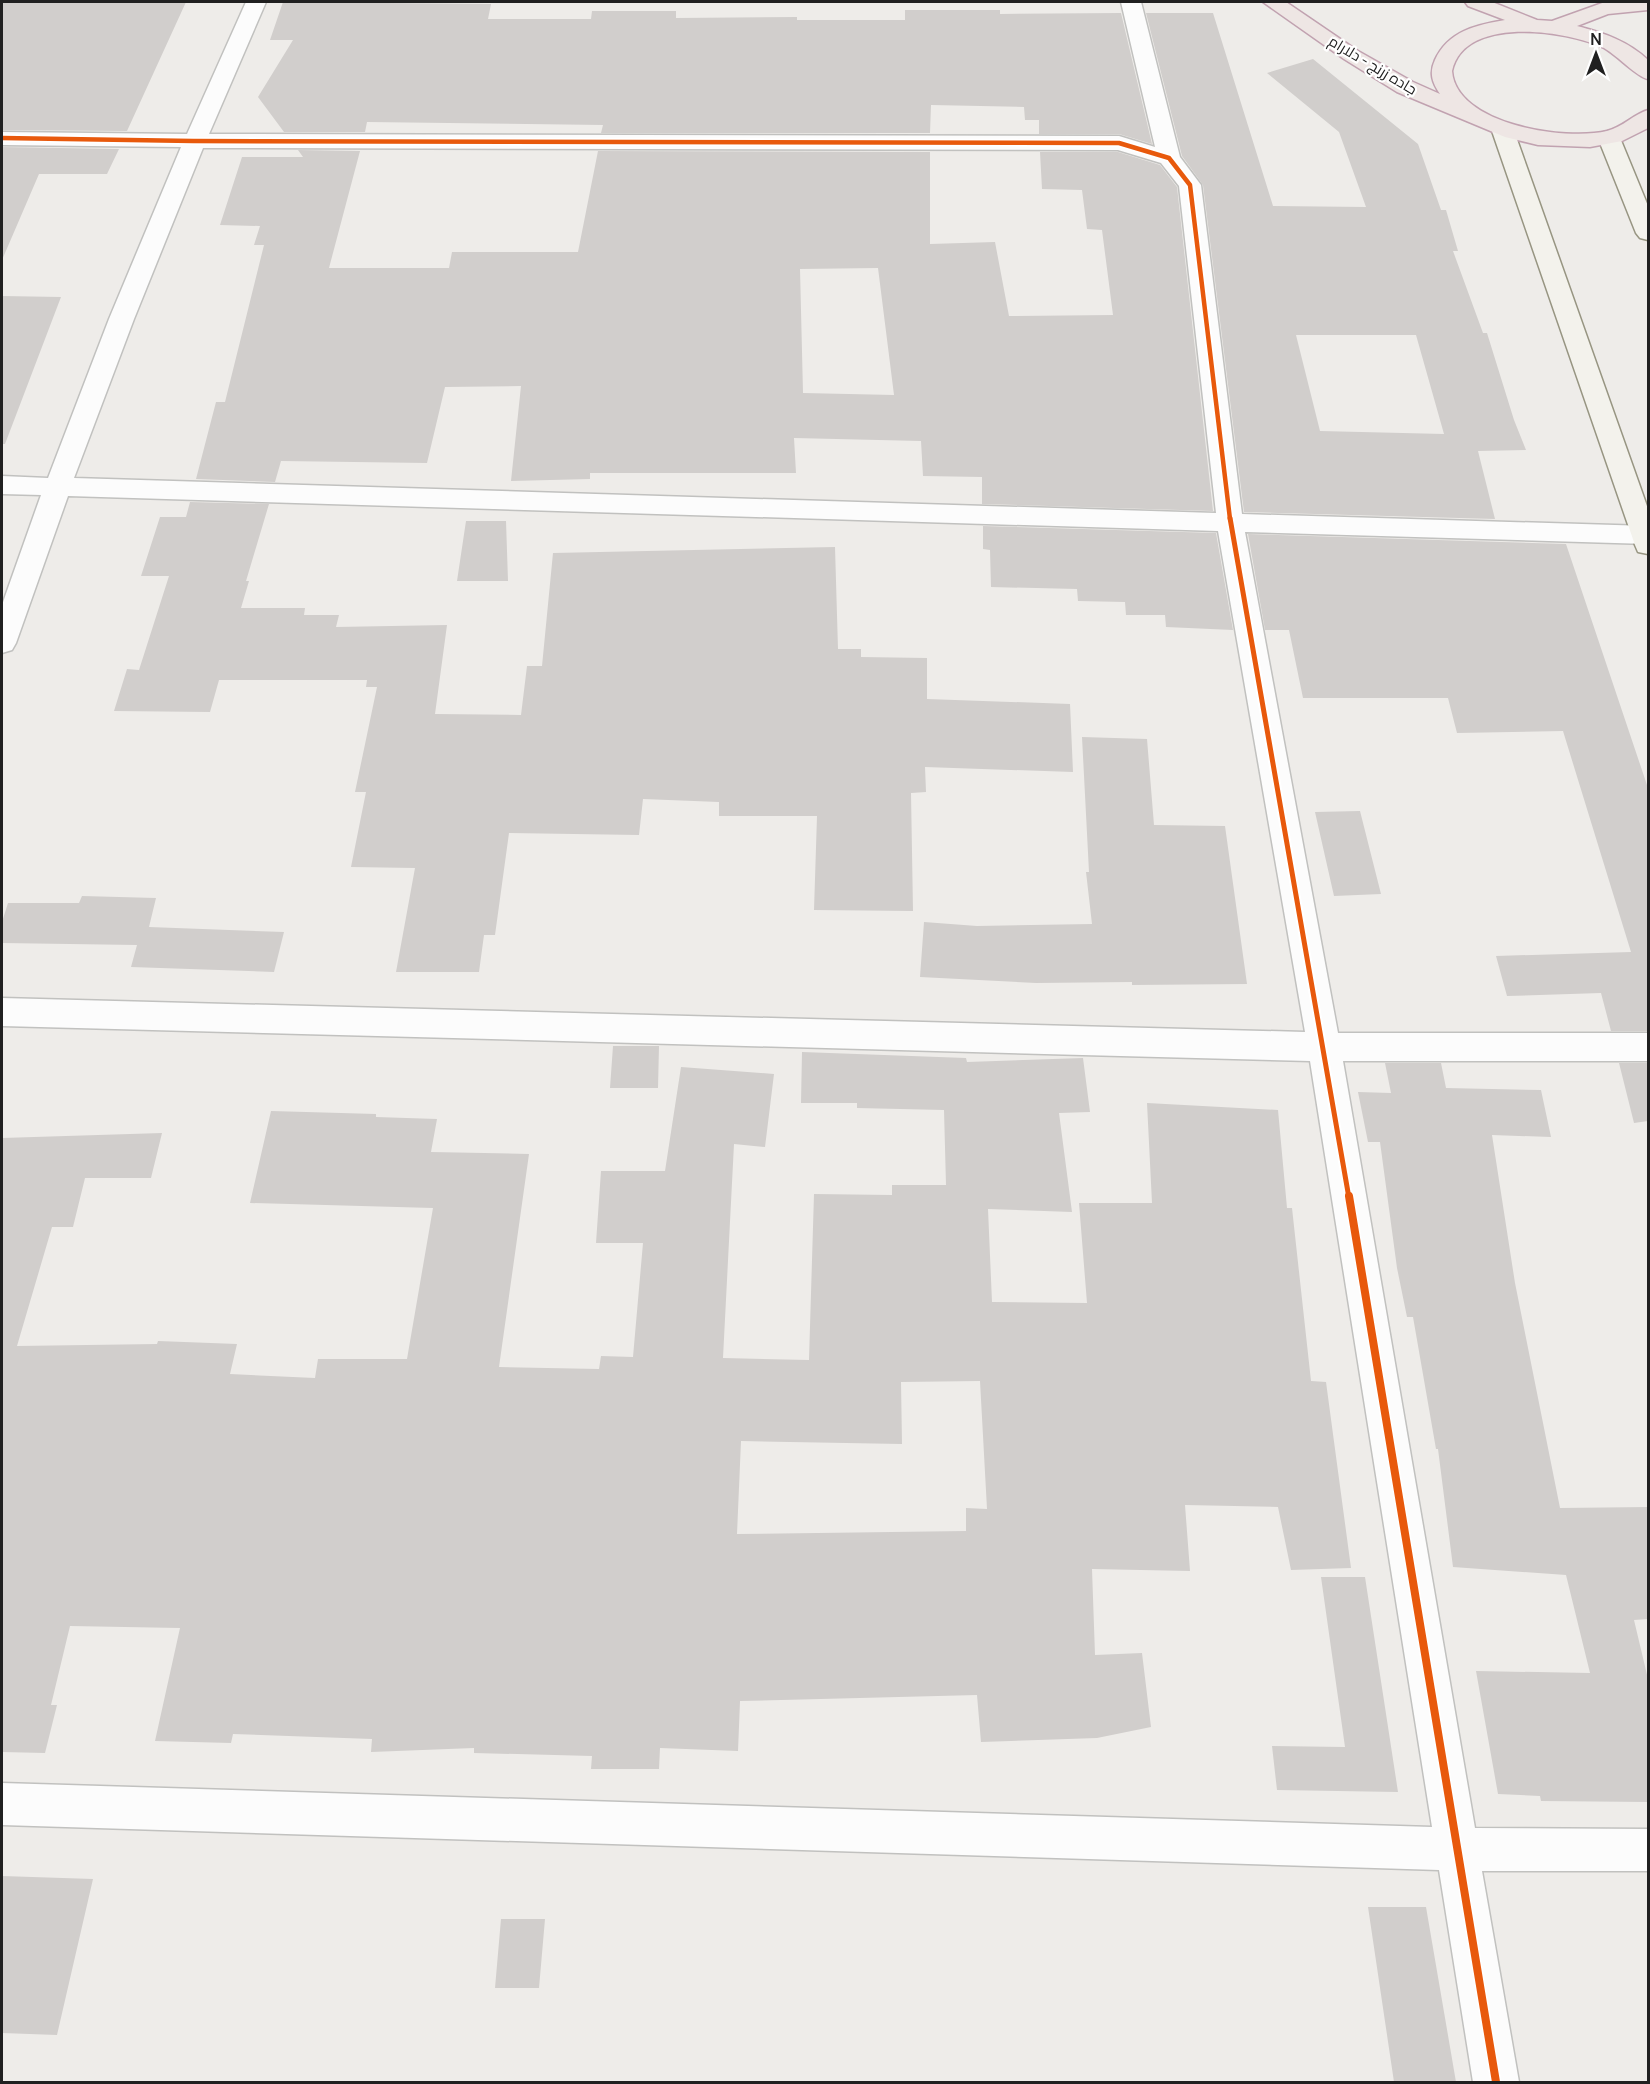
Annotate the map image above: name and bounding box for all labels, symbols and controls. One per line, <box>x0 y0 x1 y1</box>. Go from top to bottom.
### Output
north arrow <box>1566 24 1626 84</box>
text: N <box>1590 28 1602 50</box>
street label: جاده زرنج - دلارام <box>1324 30 1421 101</box>

